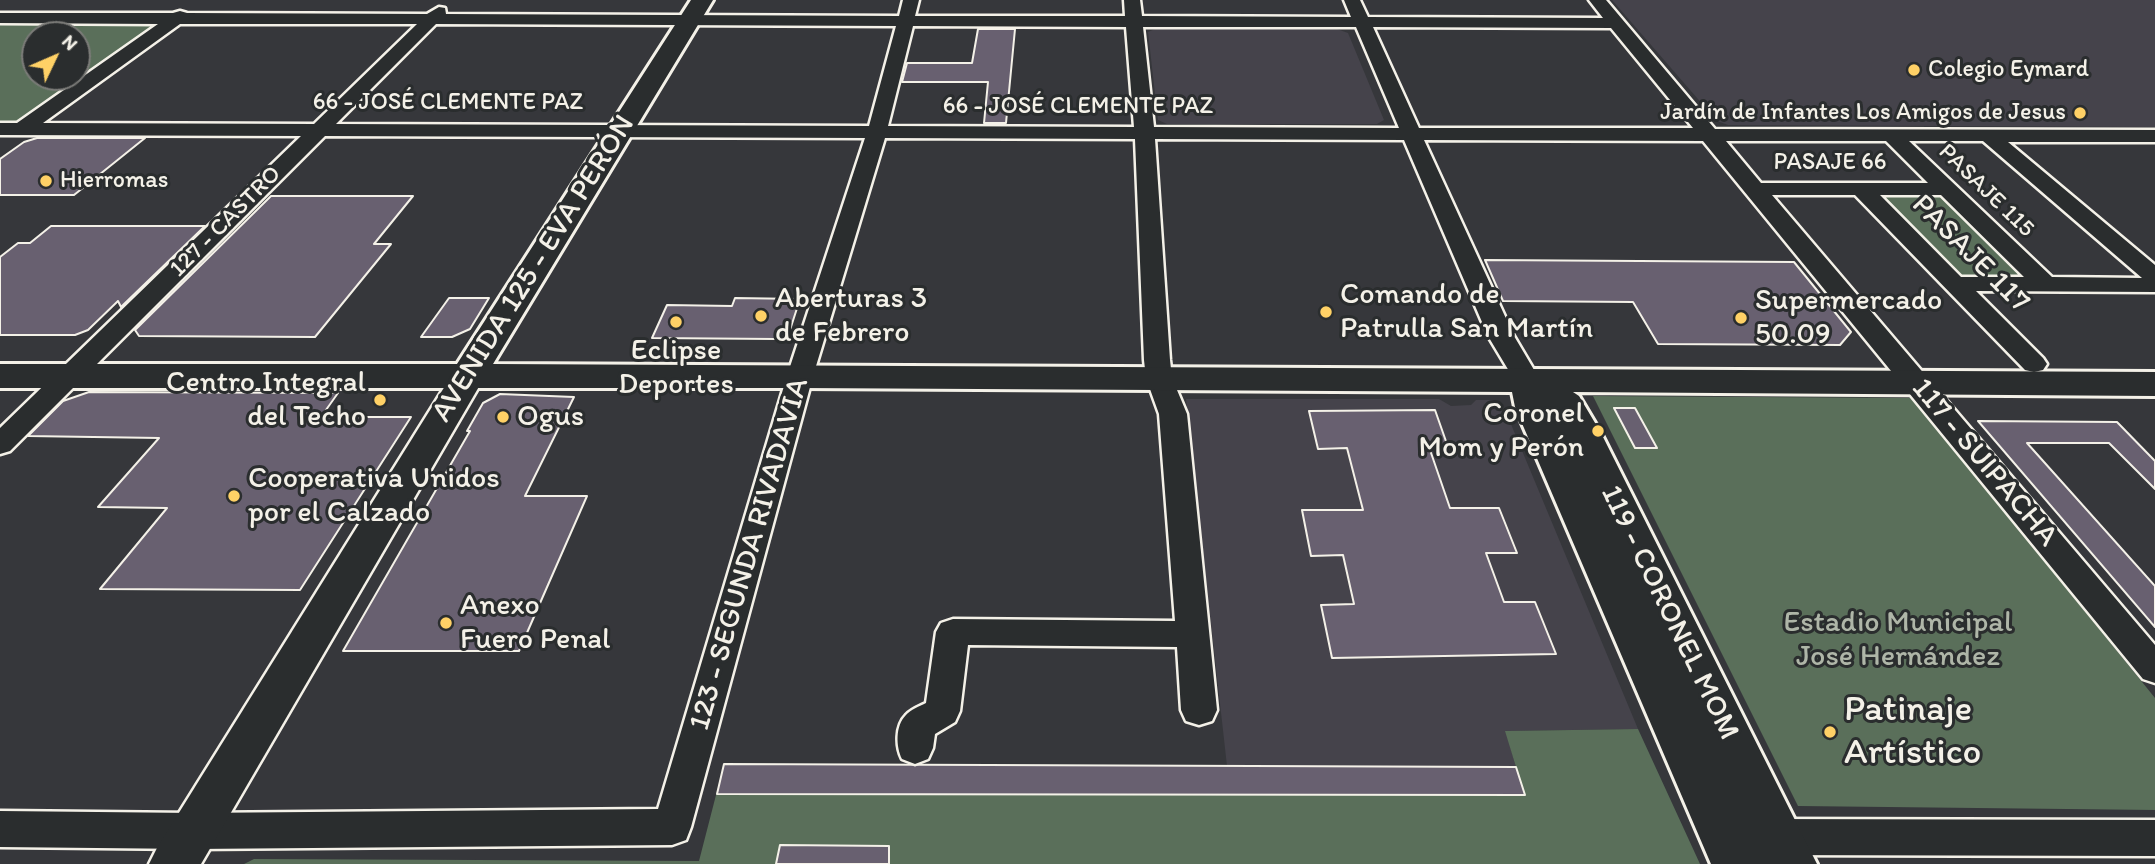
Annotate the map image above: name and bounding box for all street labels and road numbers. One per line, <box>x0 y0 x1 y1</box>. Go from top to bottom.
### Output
street label: 66 - JOSÉ CLEMENTE PAZ <box>313 89 583 117</box>
street label: 66 - JOSÉ CLEMENTE PAZ <box>943 93 1213 121</box>
street label: AVENIDA 125 - EVA PERÓN <box>425 109 643 429</box>
street label: PASAJE 115 <box>1932 138 2040 244</box>
street label: PASAJE 66 <box>1774 149 1886 177</box>
street label: 127 - CASTRO <box>164 160 288 284</box>
street label: PASAJE 117 <box>1903 187 2037 321</box>
street label: 117 - SUIPACHA <box>1903 372 2065 554</box>
street label: 123 - SEGUNDA RIVADAVIA <box>682 374 818 734</box>
street label: 119 - CORONEL MOM <box>1592 480 1746 746</box>

